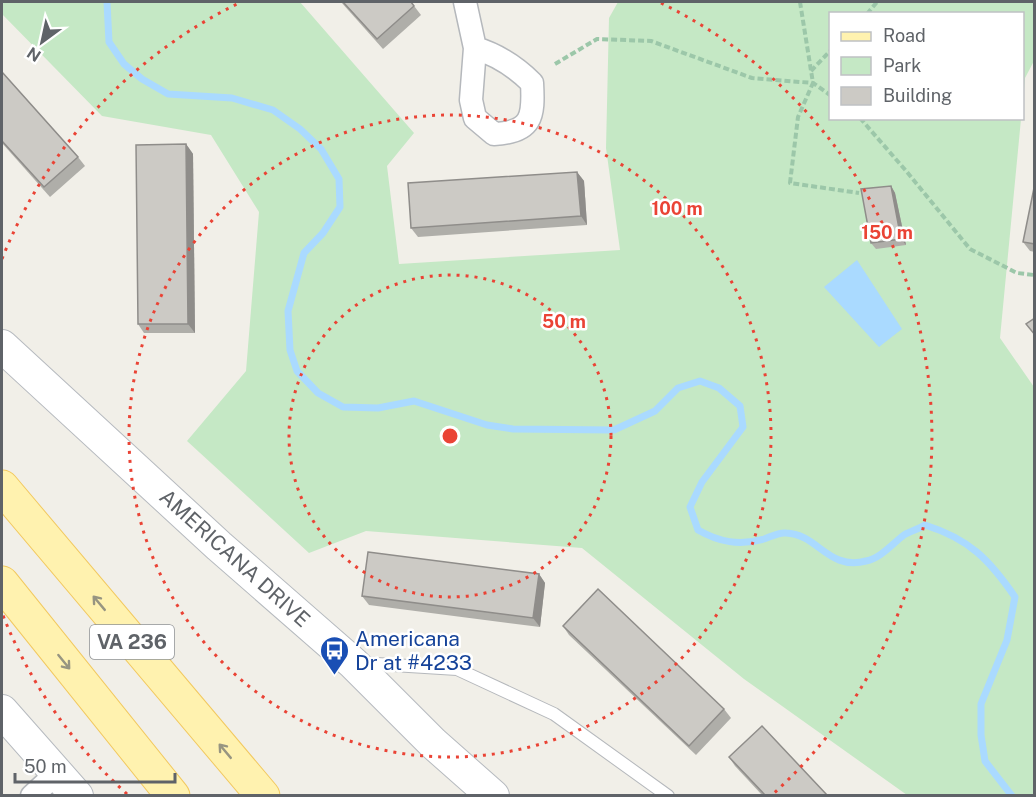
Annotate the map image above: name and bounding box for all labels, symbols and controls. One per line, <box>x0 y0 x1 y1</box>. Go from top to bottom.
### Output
north arrow <box>12 12 72 72</box>
legend <box>829 12 1024 120</box>
text: Road <box>883 25 926 46</box>
text: N <box>24 43 45 66</box>
text: Park <box>883 55 921 76</box>
text: Building <box>883 85 952 106</box>
text: 100 m <box>651 198 703 219</box>
text: 150 m <box>861 222 913 243</box>
text: 50 m <box>542 311 586 332</box>
centre of rings <box>440 426 460 446</box>
street label: AMERICANA DRIVE <box>155 484 315 632</box>
one-way arrow <box>92 595 105 611</box>
road number: VA 236 <box>90 625 174 659</box>
place label: Americana Dr at #4233 <box>355 626 472 675</box>
bus stop icon: Americana Dr at #4233 <box>318 634 350 676</box>
one-way arrow <box>58 654 71 670</box>
one-way arrow <box>218 744 232 759</box>
scale bar <box>15 746 176 784</box>
text: 50 m <box>24 756 67 777</box>

